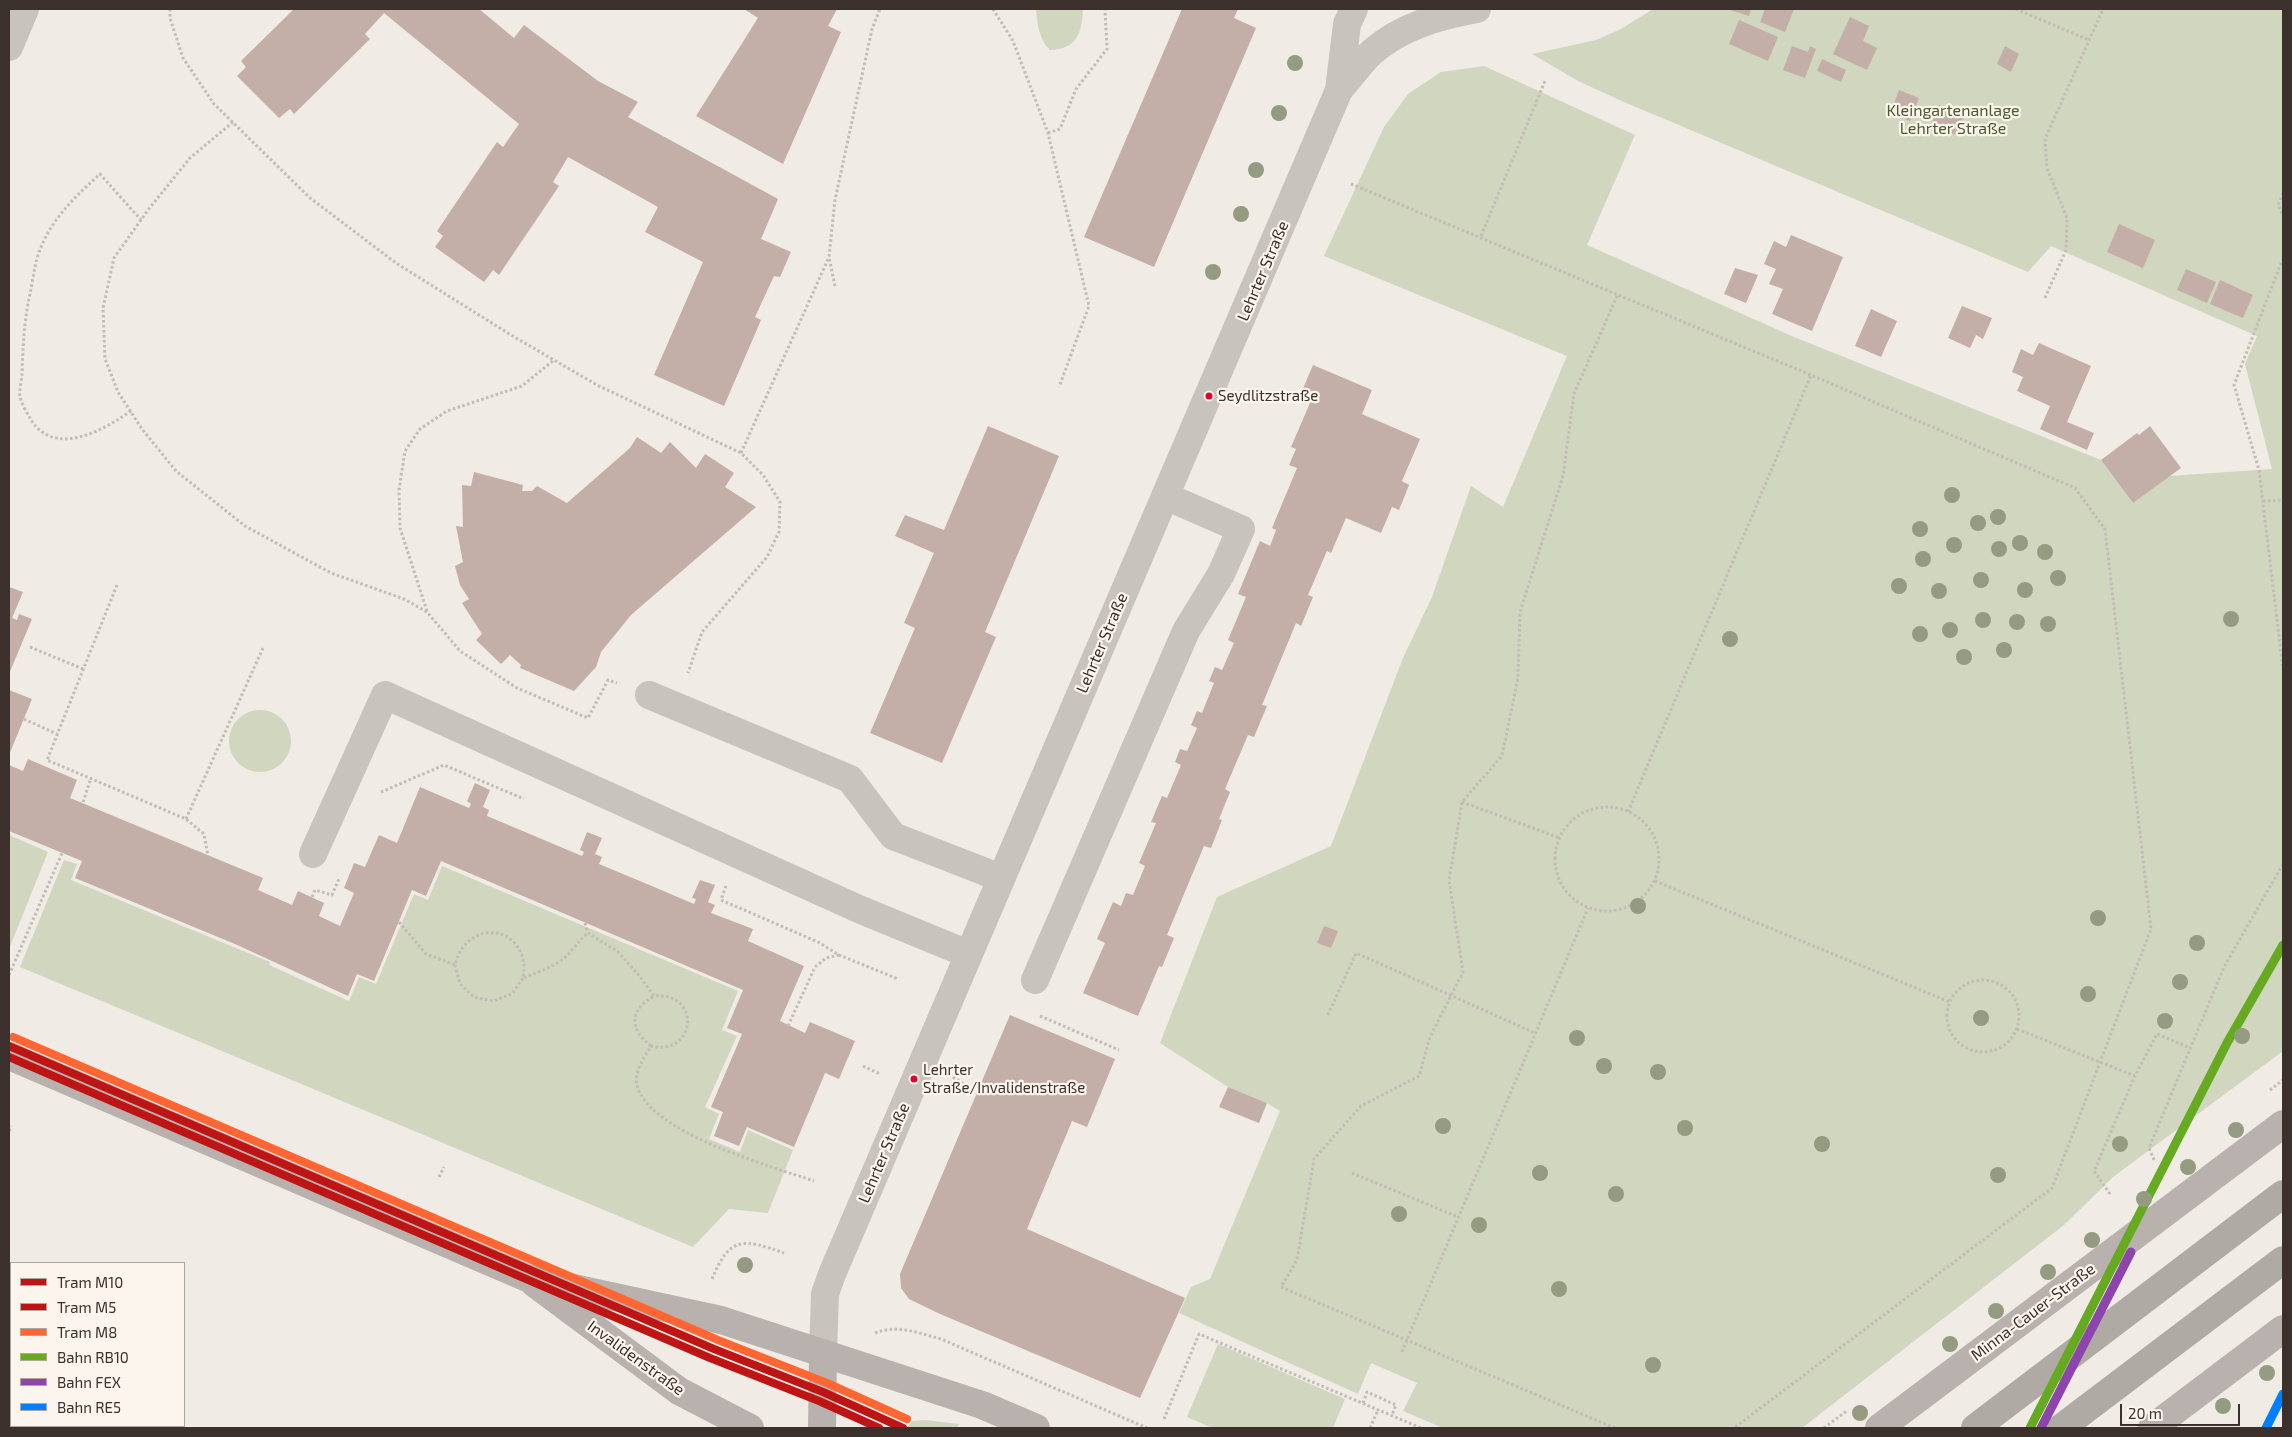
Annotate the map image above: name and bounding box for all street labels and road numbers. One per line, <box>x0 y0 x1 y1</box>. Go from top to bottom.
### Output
street label: Lehrter Straße <box>1233 218 1293 324</box>
street label: Lehrter Straße <box>1072 590 1132 696</box>
street label: Lehrter Straße <box>854 1100 914 1206</box>
street label: Minna-Cauer-Straße <box>1967 1259 2099 1365</box>
street label: Invalidenstraße <box>584 1316 688 1400</box>

